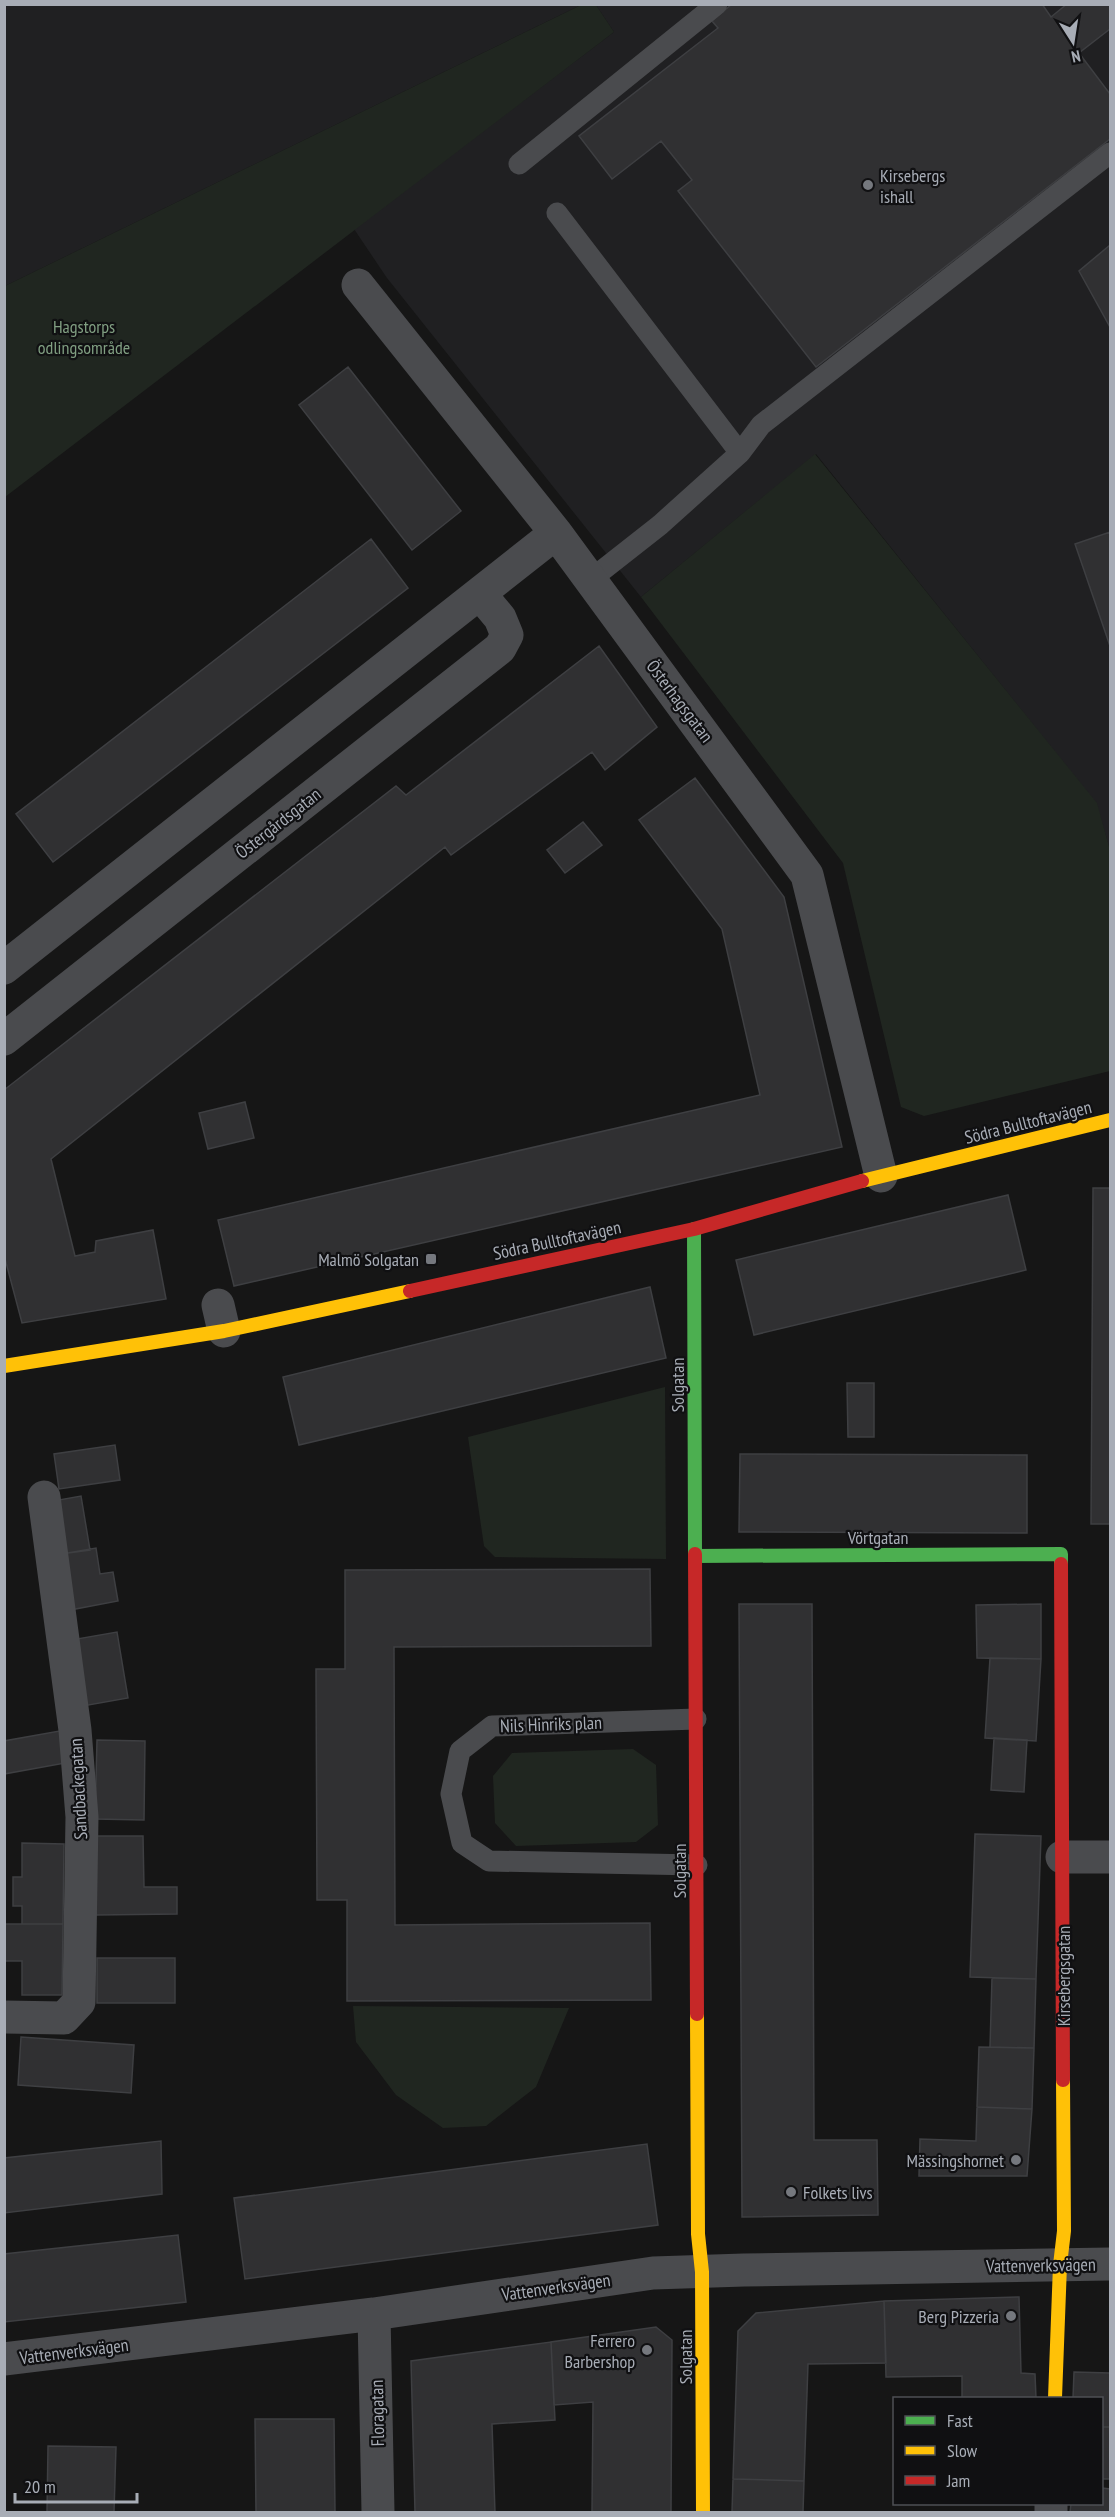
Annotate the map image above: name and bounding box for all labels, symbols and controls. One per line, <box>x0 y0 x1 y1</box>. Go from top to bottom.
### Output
north arrow <box>1043 12 1103 72</box>
text: N <box>1070 46 1082 67</box>
place label: Kirsebergs ishall <box>880 164 945 208</box>
marker: Kirsebergs ishall <box>861 178 875 192</box>
park label: Hagstorps odlingsområde <box>38 315 130 359</box>
street label: Österhagsgatan <box>642 655 718 747</box>
street label: Östergårdsgatan <box>231 783 325 863</box>
street label: Södra Bulltoftavägen <box>962 1095 1094 1149</box>
street label: Södra Bulltoftavägen <box>491 1215 623 1265</box>
place label: Malmö Solgatan <box>318 1248 419 1271</box>
marker: Malmö Solgatan <box>424 1252 438 1266</box>
street label: Solgatan <box>666 1358 689 1412</box>
street label: Vörtgatan <box>847 1526 908 1549</box>
street label: Nils Hinriks plan <box>500 1711 602 1737</box>
street label: Sandbackegatan <box>64 1738 92 1840</box>
street label: Solgatan <box>668 1844 691 1898</box>
street label: Kirsebergsgatan <box>1052 1926 1075 2026</box>
place label: Mässingshornet <box>907 2149 1004 2172</box>
marker: Mässingshornet <box>1009 2153 1023 2167</box>
place label: Folkets livs <box>803 2181 873 2204</box>
marker: Folkets livs <box>784 2185 798 2199</box>
street label: Vattenverksvägen <box>985 2253 1096 2277</box>
street label: Vattenverksvägen <box>499 2268 612 2306</box>
place label: Berg Pizzeria <box>918 2305 999 2328</box>
marker: Berg Pizzeria <box>1004 2309 1018 2323</box>
place label: Ferrero Barbershop <box>565 2329 635 2373</box>
street label: Solgatan <box>674 2330 697 2384</box>
street label: Vattenverksvägen <box>17 2333 130 2369</box>
marker: Ferrero Barbershop <box>640 2343 654 2357</box>
street label: Floragatan <box>365 2380 389 2446</box>
legend <box>893 2397 1103 2505</box>
text: Fast <box>947 2409 973 2432</box>
text: Slow <box>947 2439 978 2462</box>
scale bar <box>15 2466 136 2504</box>
text: Jam <box>946 2469 970 2492</box>
text: 20 m <box>24 2475 56 2498</box>

